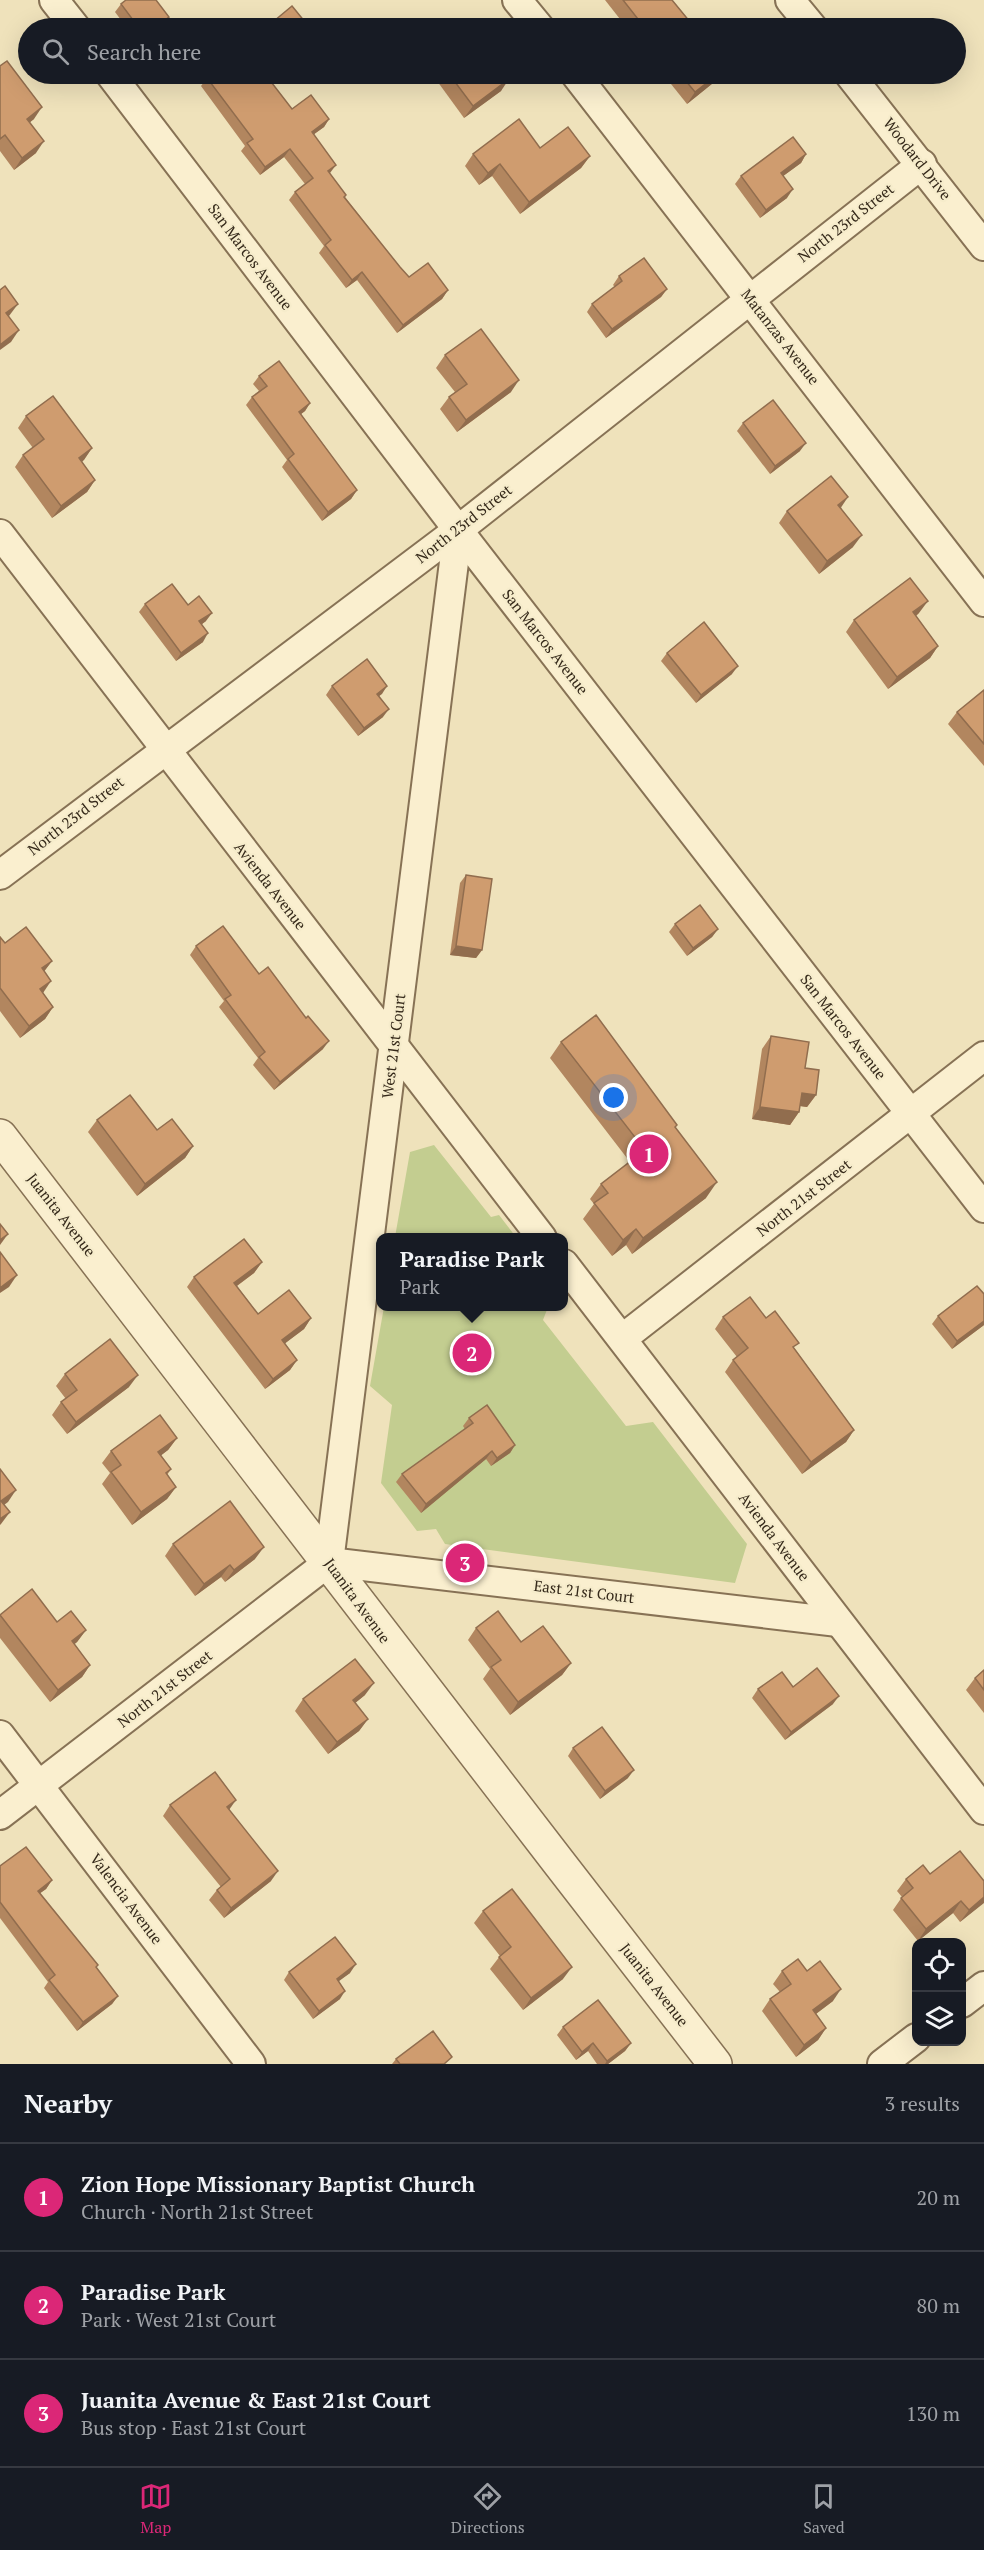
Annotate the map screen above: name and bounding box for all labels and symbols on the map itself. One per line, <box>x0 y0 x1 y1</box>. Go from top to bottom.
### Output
street label: Woodard Drive <box>879 113 956 204</box>
street label: North 23rd Street <box>793 178 898 266</box>
street label: San Marcos Avenue <box>204 199 297 314</box>
street label: Matanzas Avenue <box>737 284 825 388</box>
street label: North 23rd Street <box>411 479 516 567</box>
street label: San Marcos Avenue <box>498 585 593 698</box>
street label: North 23rd Street <box>23 771 128 859</box>
street label: Avienda Avenue <box>230 837 311 933</box>
street label: San Marcos Avenue <box>796 970 891 1083</box>
street label: West 21st Court <box>377 992 409 1099</box>
your location <box>599 1083 628 1112</box>
pin: 1 <box>630 1132 668 1176</box>
street label: North 21st Street <box>752 1154 855 1240</box>
street label: Juanita Avenue <box>23 1169 101 1260</box>
pin: 2 <box>452 1330 492 1376</box>
street label: Avienda Avenue <box>735 1488 815 1585</box>
pin: 3 <box>446 1540 484 1586</box>
street label: Juanita Avenue <box>320 1554 395 1647</box>
street label: East 21st Court <box>533 1575 636 1607</box>
street label: North 21st Street <box>113 1645 216 1731</box>
street label: Valencia Avenue <box>86 1849 168 1948</box>
street label: Juanita Avenue <box>616 1939 694 2030</box>

